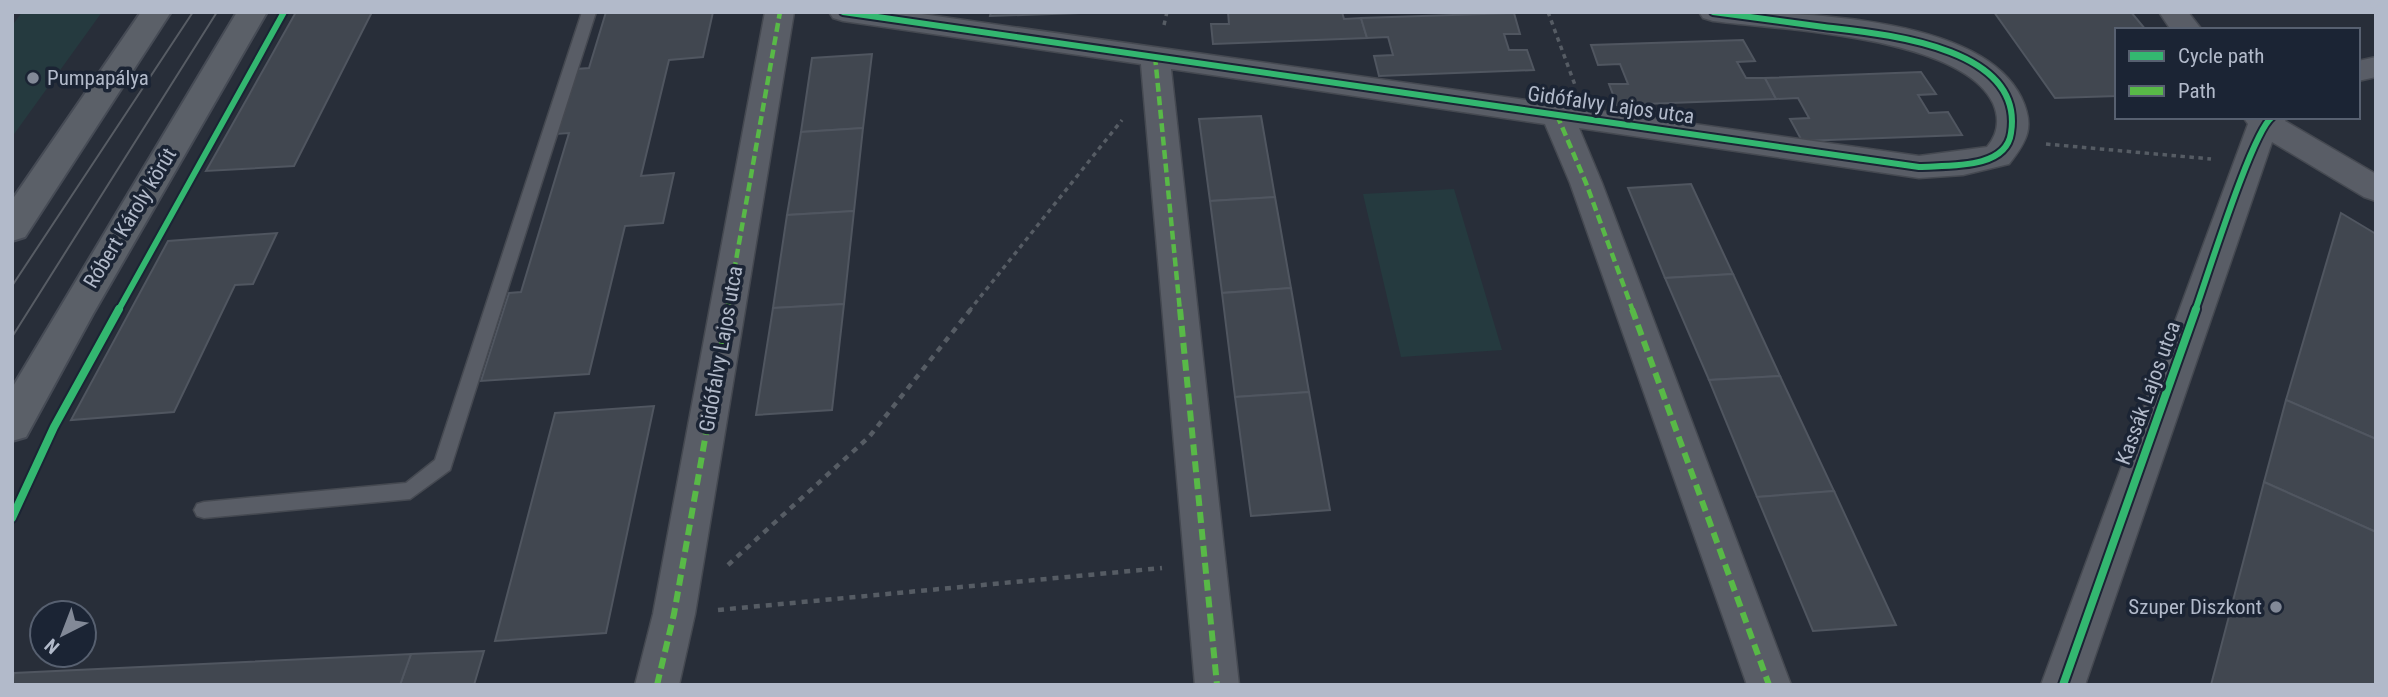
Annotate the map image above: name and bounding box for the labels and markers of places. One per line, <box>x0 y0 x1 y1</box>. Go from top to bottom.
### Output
place label: Pumpapálya <box>47 66 149 90</box>
marker: Pumpapálya <box>25 70 41 86</box>
place label: Szuper Diszkont <box>2128 595 2262 619</box>
marker: Szuper Diszkont <box>2268 599 2284 615</box>

